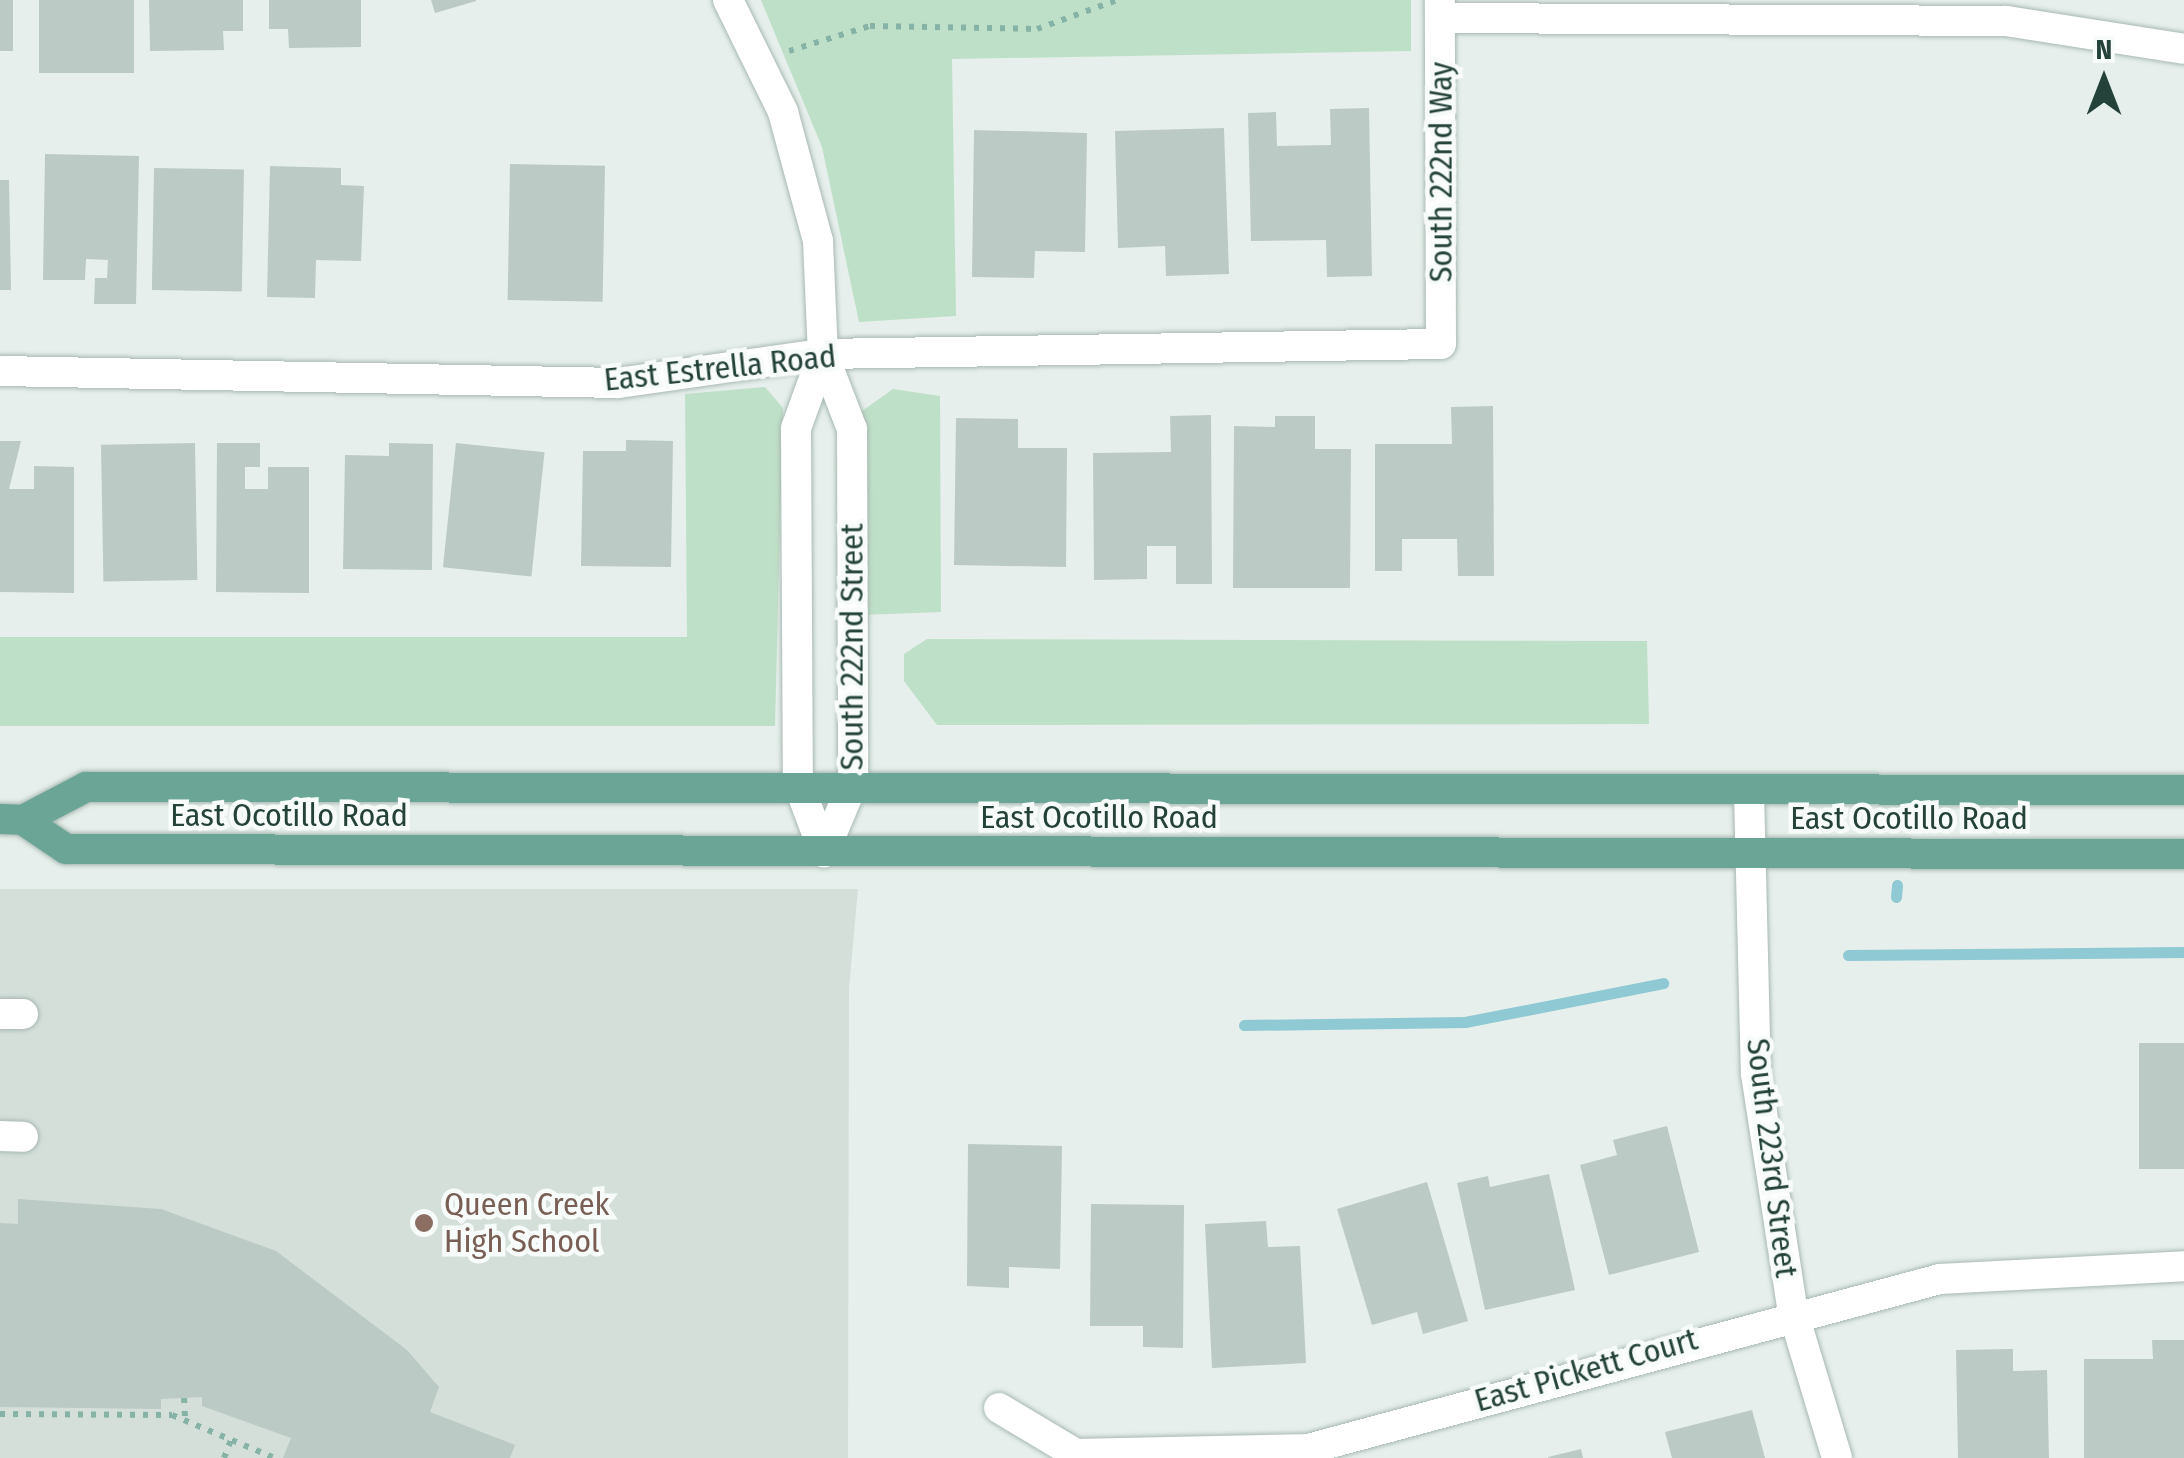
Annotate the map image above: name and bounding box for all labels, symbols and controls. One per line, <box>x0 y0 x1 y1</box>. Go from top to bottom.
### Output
north arrow <box>2054 30 2154 130</box>
text: N <box>2096 33 2112 66</box>
street label: South 222nd Way <box>1422 62 1460 282</box>
street label: East Estrella Road <box>602 337 838 399</box>
street label: South 222nd Street <box>833 524 871 770</box>
street label: East Ocotillo Road <box>170 796 408 834</box>
street label: East Ocotillo Road <box>980 798 1218 836</box>
street label: East Ocotillo Road <box>1790 799 2028 837</box>
street label: South 223rd Street <box>1738 1036 1806 1280</box>
place label: Queen Creek High School <box>444 1186 609 1261</box>
marker: Queen Creek High School <box>413 1212 435 1234</box>
street label: East Pickett Court <box>1470 1320 1702 1420</box>

